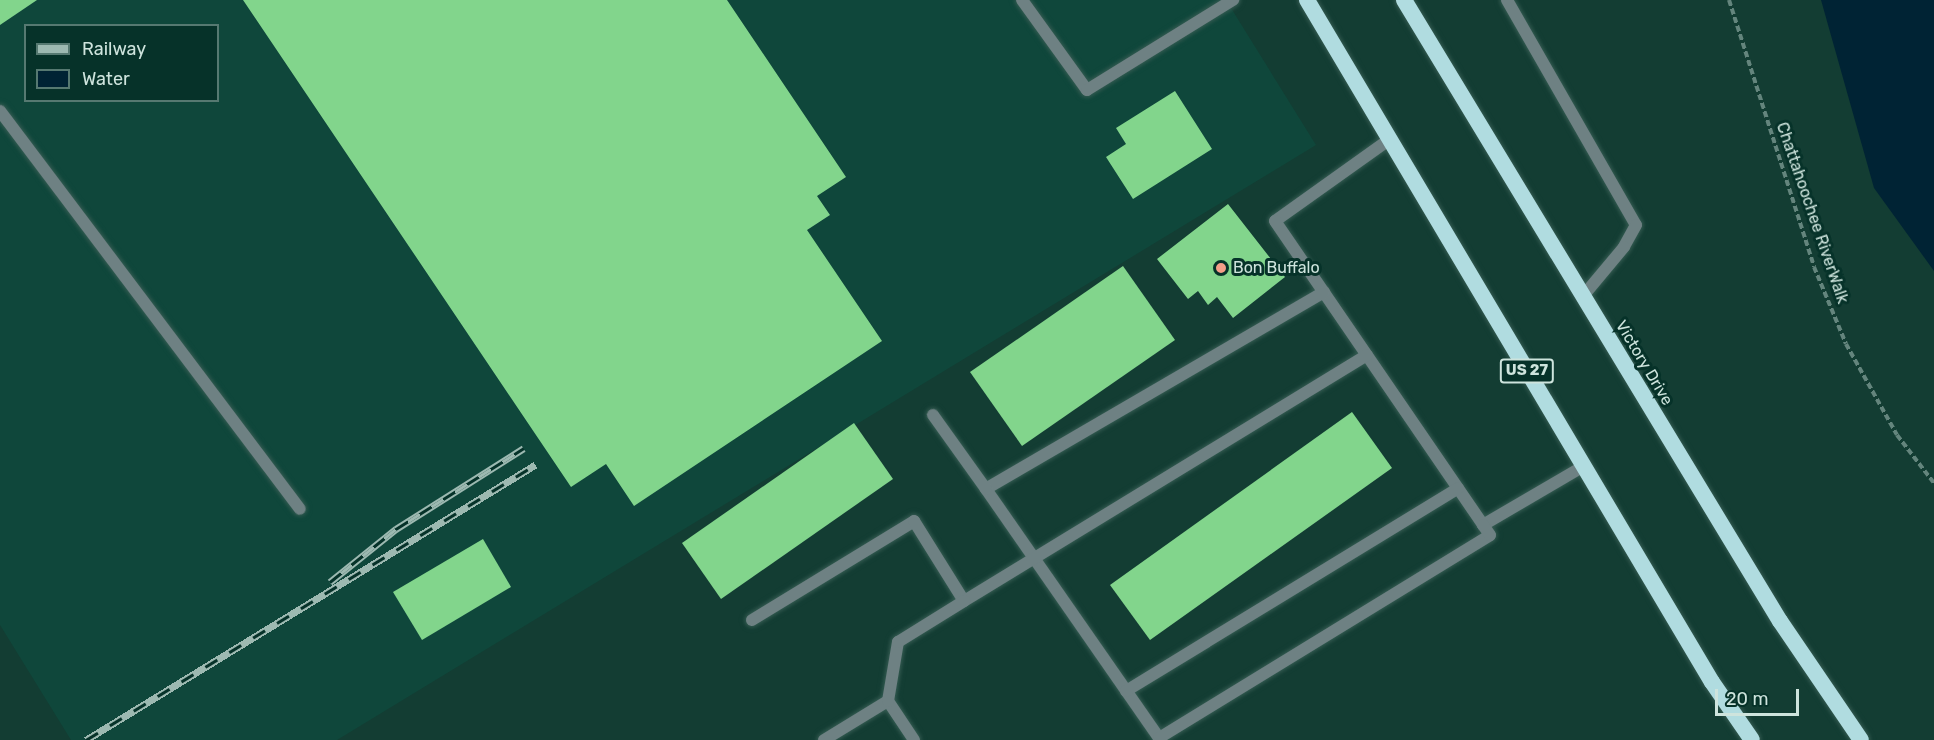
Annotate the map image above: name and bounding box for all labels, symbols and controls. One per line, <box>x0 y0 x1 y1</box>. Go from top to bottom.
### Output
legend <box>24 24 219 102</box>
text: Railway <box>82 38 146 60</box>
text: Water <box>82 68 130 90</box>
street label: Chattahoochee RiverWalk <box>1772 120 1852 306</box>
place label: Bon Buffalo <box>1233 258 1320 278</box>
marker: Bon Buffalo <box>1214 261 1228 275</box>
street label: Victory Drive <box>1611 317 1677 409</box>
road number: US 27 <box>1498 359 1556 383</box>
scale bar <box>1718 677 1802 715</box>
text: 20 m <box>1726 688 1768 710</box>

